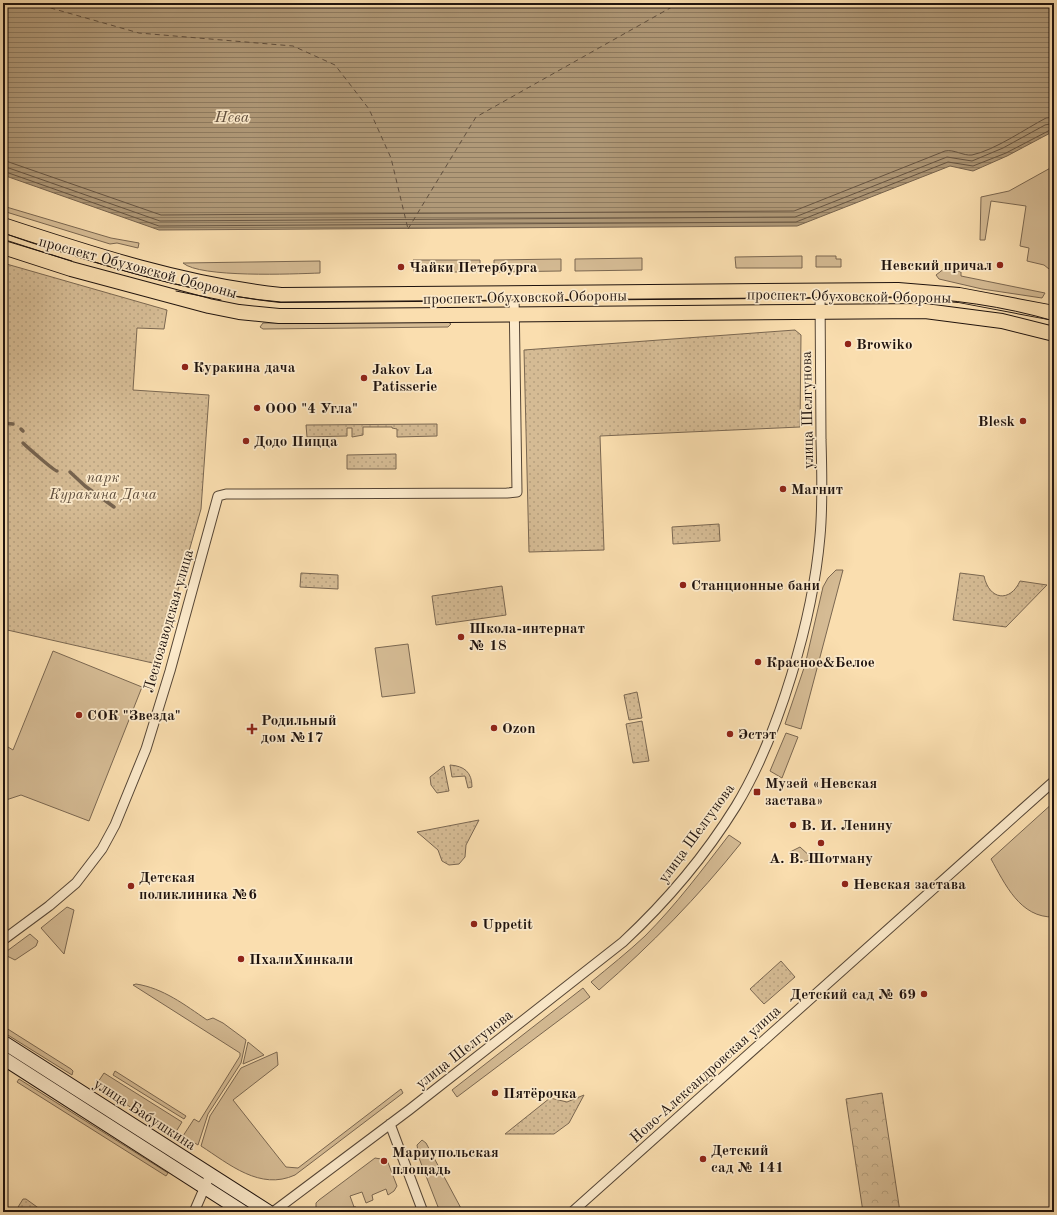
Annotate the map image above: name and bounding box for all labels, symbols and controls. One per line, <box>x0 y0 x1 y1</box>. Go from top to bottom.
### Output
water label: Нева <box>214 110 250 126</box>
street label: проспект Обуховской Обороны <box>37 235 238 302</box>
place label: Невский причал <box>880 259 992 274</box>
marker: Невский причал <box>995 260 1005 270</box>
place label: Чайки Петербурга <box>409 261 538 276</box>
marker: Чайки Петербурга <box>396 262 406 272</box>
street label: проспект Обуховской Обороны <box>747 288 951 307</box>
street label: проспект Обуховской Обороны <box>423 289 627 308</box>
place label: Browiko <box>856 338 913 353</box>
marker: Browiko <box>843 339 853 349</box>
street label: улица Шелгунова <box>800 350 817 469</box>
place label: Куракина дача <box>193 361 296 376</box>
marker: Куракина дача <box>180 362 190 372</box>
place label: Jakov La Patisserie <box>372 363 437 395</box>
marker: Jakov La Patisserie <box>359 373 369 383</box>
place label: ООО "4 Угла" <box>265 402 358 417</box>
marker: ООО "4 Угла" <box>252 403 262 413</box>
place label: Blesk <box>978 415 1016 430</box>
marker: Blesk <box>1018 416 1028 426</box>
place label: Додо Пицца <box>254 435 338 450</box>
marker: Додо Пицца <box>241 436 251 446</box>
park label: парк Куракина Дача <box>48 471 157 503</box>
place label: Магнит <box>791 483 843 498</box>
marker: Магнит <box>778 484 788 494</box>
street label: Леснозаводская улица <box>142 548 197 695</box>
place label: Станционные бани <box>691 579 820 594</box>
marker: Станционные бани <box>678 580 688 590</box>
place label: Школа-интернат № 18 <box>469 622 585 654</box>
marker: Школа-интернат № 18 <box>456 632 466 642</box>
place label: Красное&Белое <box>766 656 875 671</box>
marker: Красное&Белое <box>753 657 763 667</box>
place label: СОК "Звезда" <box>87 709 181 724</box>
marker: СОК "Звезда" <box>74 710 84 720</box>
place label: Родильный дом №17 <box>261 714 337 746</box>
place label: Ozon <box>502 722 535 737</box>
marker: Родильный дом №17 <box>246 723 258 735</box>
marker: Ozon <box>489 723 499 733</box>
place label: Эстэт <box>738 728 776 743</box>
marker: Эстэт <box>725 729 735 739</box>
place label: Музей «Невская застава» <box>765 777 877 809</box>
street label: улица Шелгунова <box>656 781 738 886</box>
marker: Музей «Невская застава» <box>752 787 762 797</box>
place label: В. И. Ленину <box>801 819 893 834</box>
marker: В. И. Ленину <box>788 820 798 830</box>
marker: А. В. Шотману <box>816 838 826 848</box>
place label: А. В. Шотману <box>769 852 873 867</box>
place label: Детская поликлиника №6 <box>139 871 257 903</box>
place label: Невская застава <box>853 878 966 893</box>
marker: Невская застава <box>840 879 850 889</box>
marker: Детская поликлиника №6 <box>126 881 136 891</box>
place label: Uppetit <box>482 918 533 933</box>
marker: Uppetit <box>469 919 479 929</box>
place label: ПхалиХинкали <box>249 953 353 968</box>
marker: ПхалиХинкали <box>236 954 246 964</box>
place label: Детский сад № 69 <box>790 988 916 1003</box>
marker: Детский сад № 69 <box>919 989 929 999</box>
street label: Ново-Александровская улица <box>628 1003 785 1146</box>
street label: улица Шелгунова <box>414 1007 517 1093</box>
street label: улица Бабушкина <box>90 1077 199 1154</box>
place label: Пятёрочка <box>503 1087 577 1102</box>
marker: Пятёрочка <box>490 1088 500 1098</box>
place label: Детский сад № 141 <box>711 1144 784 1176</box>
place label: Мариупольская площадь <box>392 1146 499 1178</box>
marker: Детский сад № 141 <box>698 1154 708 1164</box>
marker: Мариупольская площадь <box>379 1156 389 1166</box>

